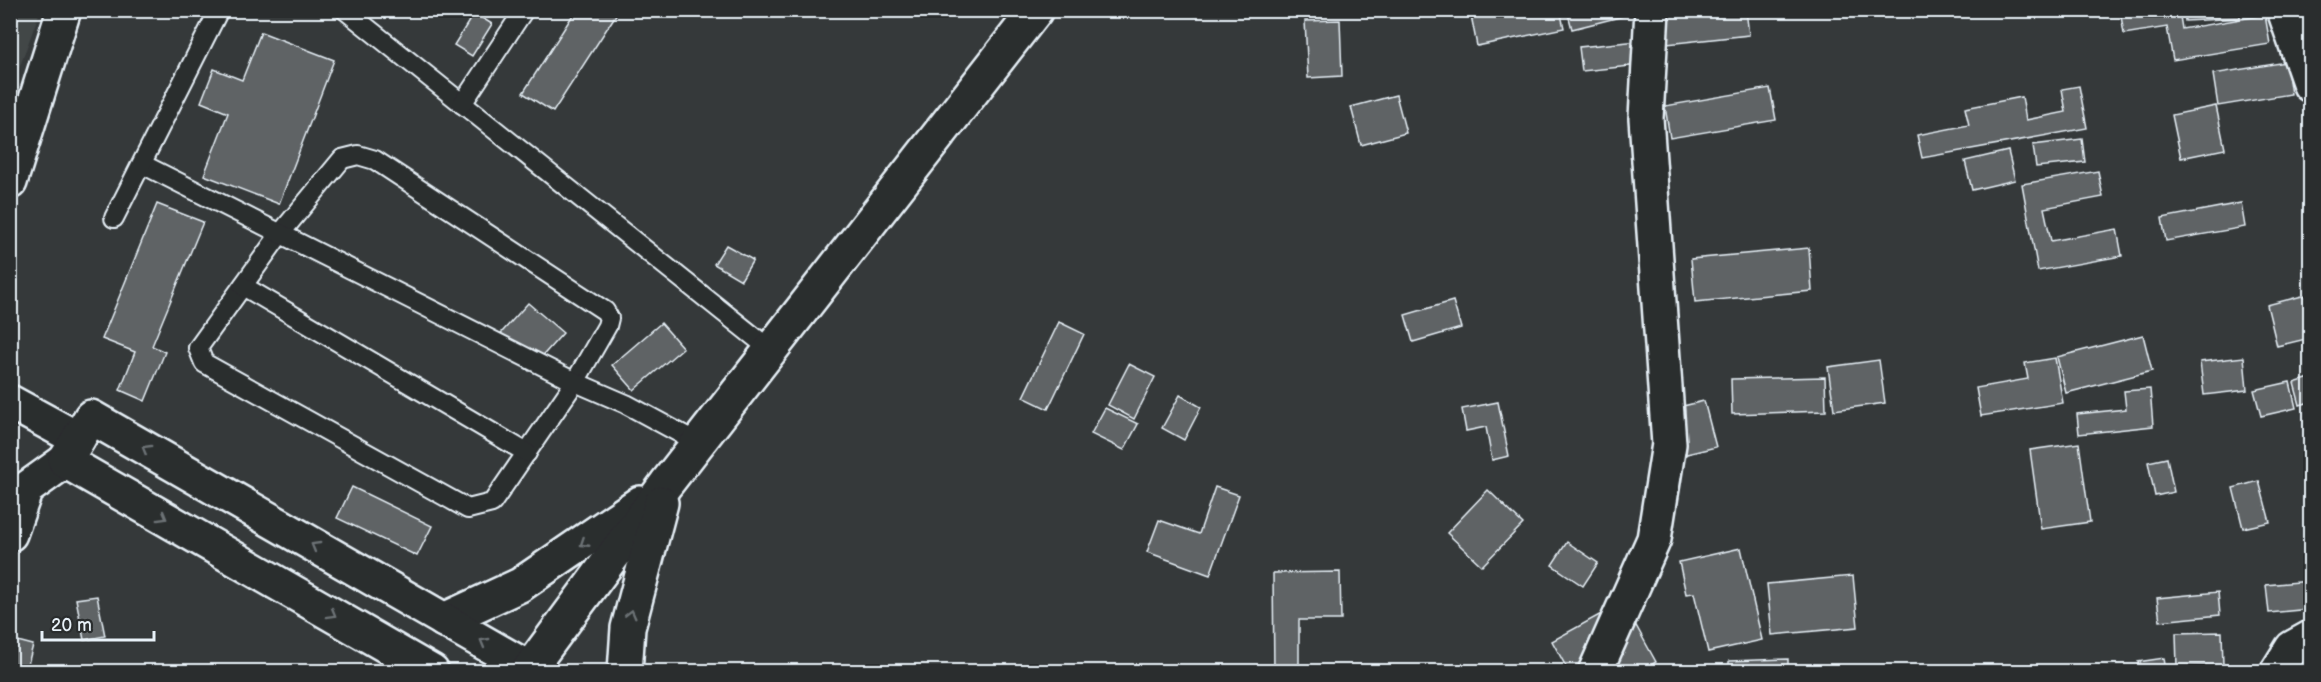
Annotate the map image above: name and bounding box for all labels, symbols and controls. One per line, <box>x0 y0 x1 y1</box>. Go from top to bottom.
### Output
one-way arrow <box>142 444 152 456</box>
one-way arrow <box>157 510 167 521</box>
one-way arrow <box>580 535 590 547</box>
one-way arrow <box>311 541 321 553</box>
scale bar <box>42 604 154 642</box>
one-way arrow <box>326 607 337 618</box>
one-way arrow <box>624 609 637 619</box>
text: 20 m <box>51 615 92 636</box>
one-way arrow <box>480 638 490 650</box>

